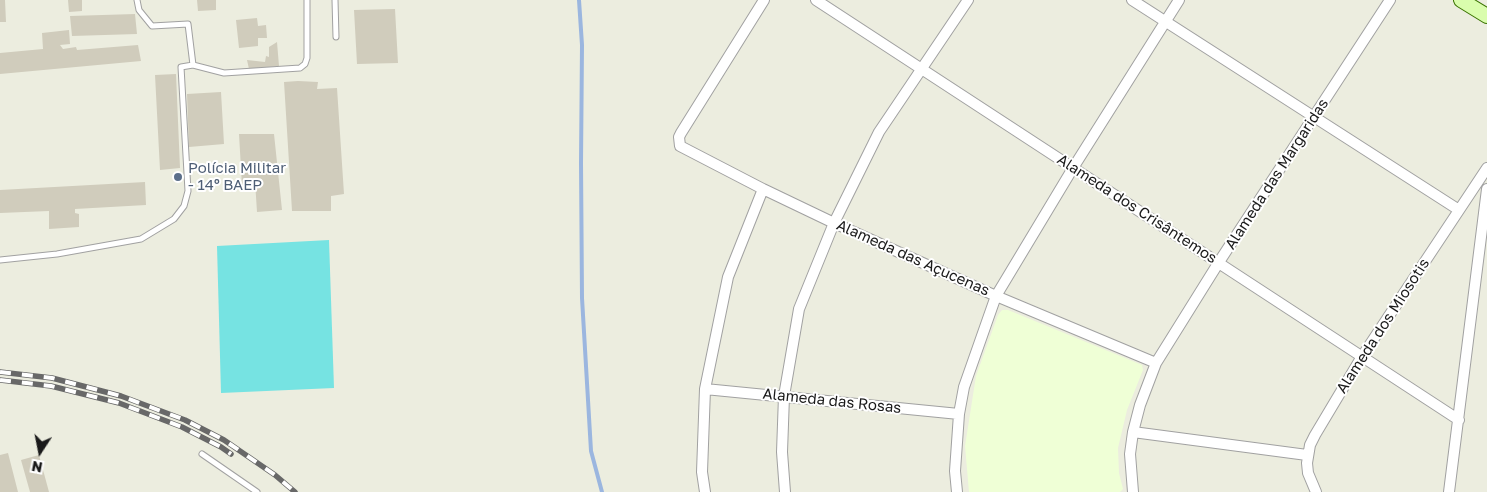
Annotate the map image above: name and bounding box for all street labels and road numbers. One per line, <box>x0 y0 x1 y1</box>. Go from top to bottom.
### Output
street label: Alameda das Margaridas <box>1221 95 1333 253</box>
street label: Alameda dos Crisântemos <box>1054 151 1220 267</box>
street label: Alameda das Açucenas <box>834 216 992 300</box>
street label: Alameda dos Miosotis <box>1333 255 1433 397</box>
street label: Alameda das Rosas <box>762 385 902 417</box>

